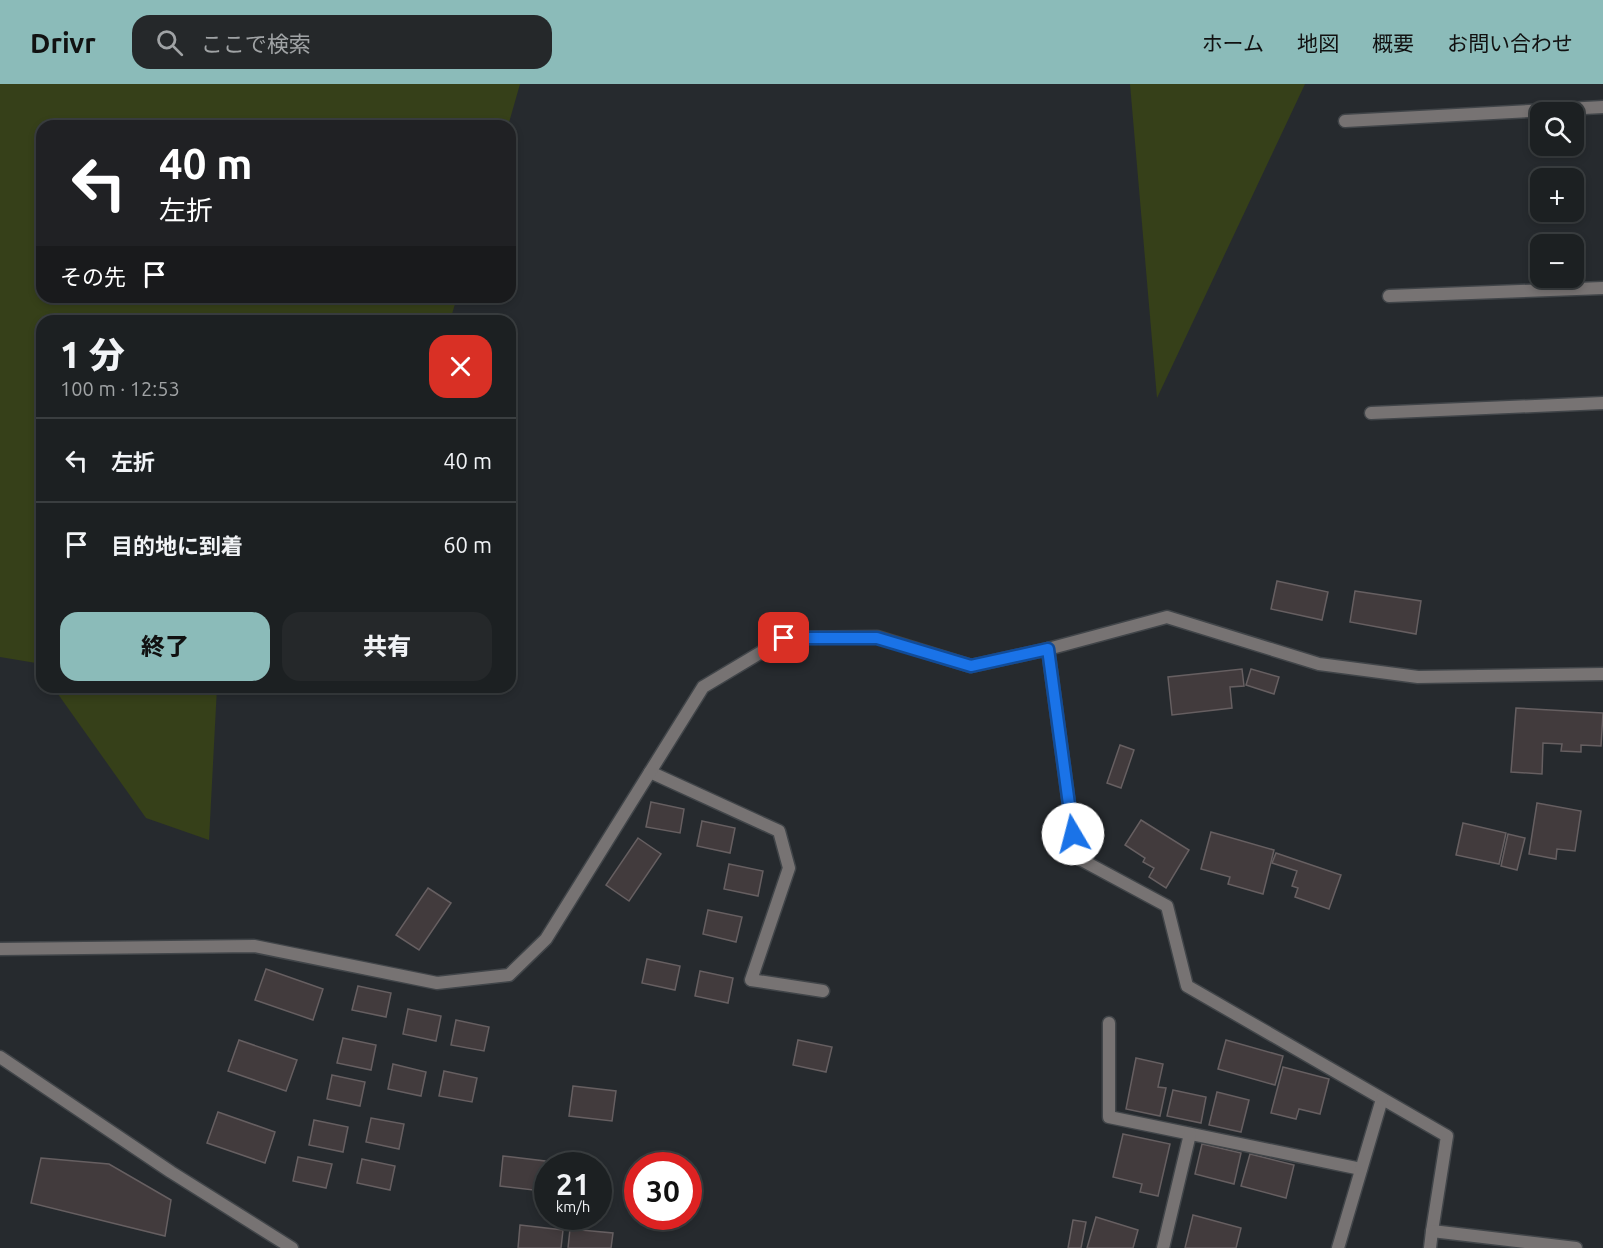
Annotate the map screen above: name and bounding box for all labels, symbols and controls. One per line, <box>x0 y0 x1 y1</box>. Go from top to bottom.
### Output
search box <box>132 15 552 69</box>
icon: search <box>153 26 186 59</box>
text: Drivr <box>30 27 96 58</box>
text: ここで検索 <box>201 31 311 56</box>
text: ホーム <box>1202 31 1264 55</box>
text: 地図 <box>1297 31 1339 55</box>
text: 概要 <box>1372 31 1414 55</box>
text: お問い合わせ <box>1447 31 1573 55</box>
map controls <box>1530 102 1584 288</box>
button: search <box>1530 102 1584 156</box>
text: 40 m <box>159 140 253 187</box>
icon: left <box>60 144 138 222</box>
button: + <box>1530 168 1584 222</box>
text: 左折 <box>159 195 213 225</box>
button: − <box>1530 234 1584 288</box>
icon: arrive <box>138 258 171 291</box>
text: その先 <box>60 264 126 289</box>
text: 1 分 <box>60 334 125 375</box>
button: close <box>429 335 492 398</box>
text: 100 m · 12:53 <box>60 377 180 400</box>
icon: left <box>60 444 93 477</box>
text: 40 m <box>443 448 492 473</box>
text: 左折 <box>111 449 155 474</box>
icon: arrive <box>60 528 93 561</box>
text: 60 m <box>443 532 492 557</box>
text: 目的地に到着 <box>111 533 243 558</box>
button: 終了 <box>60 612 270 681</box>
button: 共有 <box>282 612 492 681</box>
pin <box>758 612 809 663</box>
icon: arrive <box>767 621 800 654</box>
position arrow <box>1041 802 1105 866</box>
speed limit sign: 30 <box>624 1152 702 1230</box>
text: 21 <box>556 1167 590 1201</box>
text: km/h <box>556 1198 590 1215</box>

